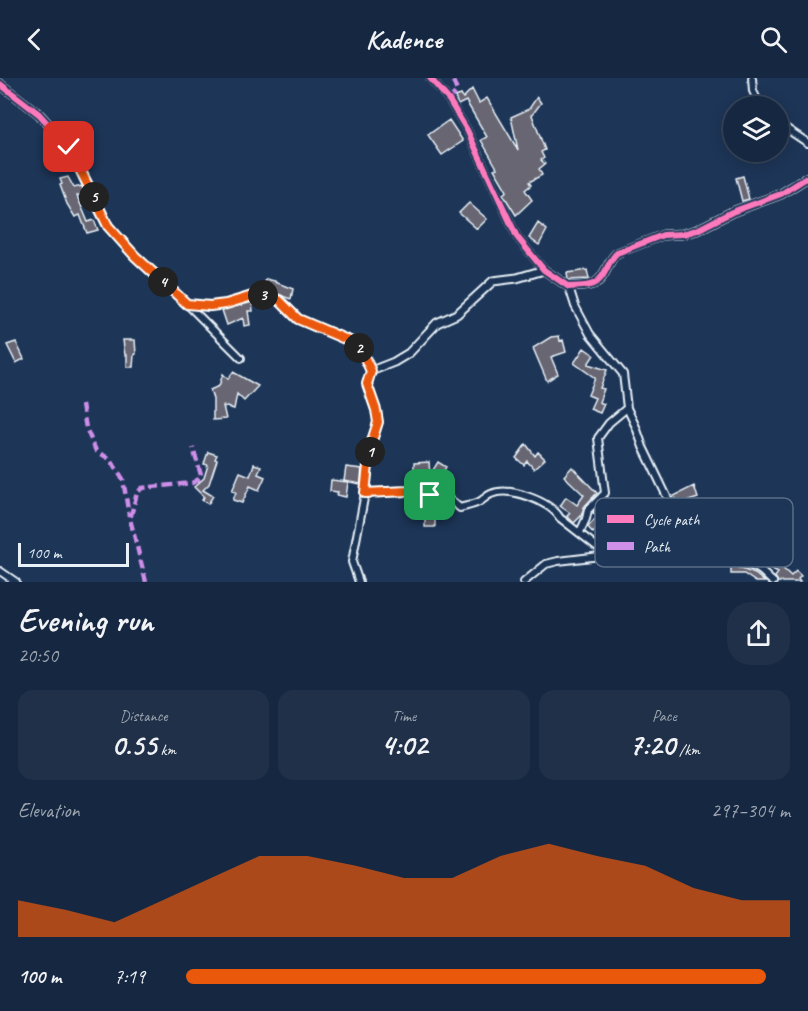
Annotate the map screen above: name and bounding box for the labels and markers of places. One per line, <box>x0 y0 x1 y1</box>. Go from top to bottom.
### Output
pin <box>43 121 94 172</box>
pin: 5 <box>79 182 109 212</box>
pin: 4 <box>148 267 178 297</box>
pin: 3 <box>248 280 278 310</box>
pin: 2 <box>344 333 374 363</box>
pin: 1 <box>355 437 385 467</box>
pin <box>404 469 455 520</box>

